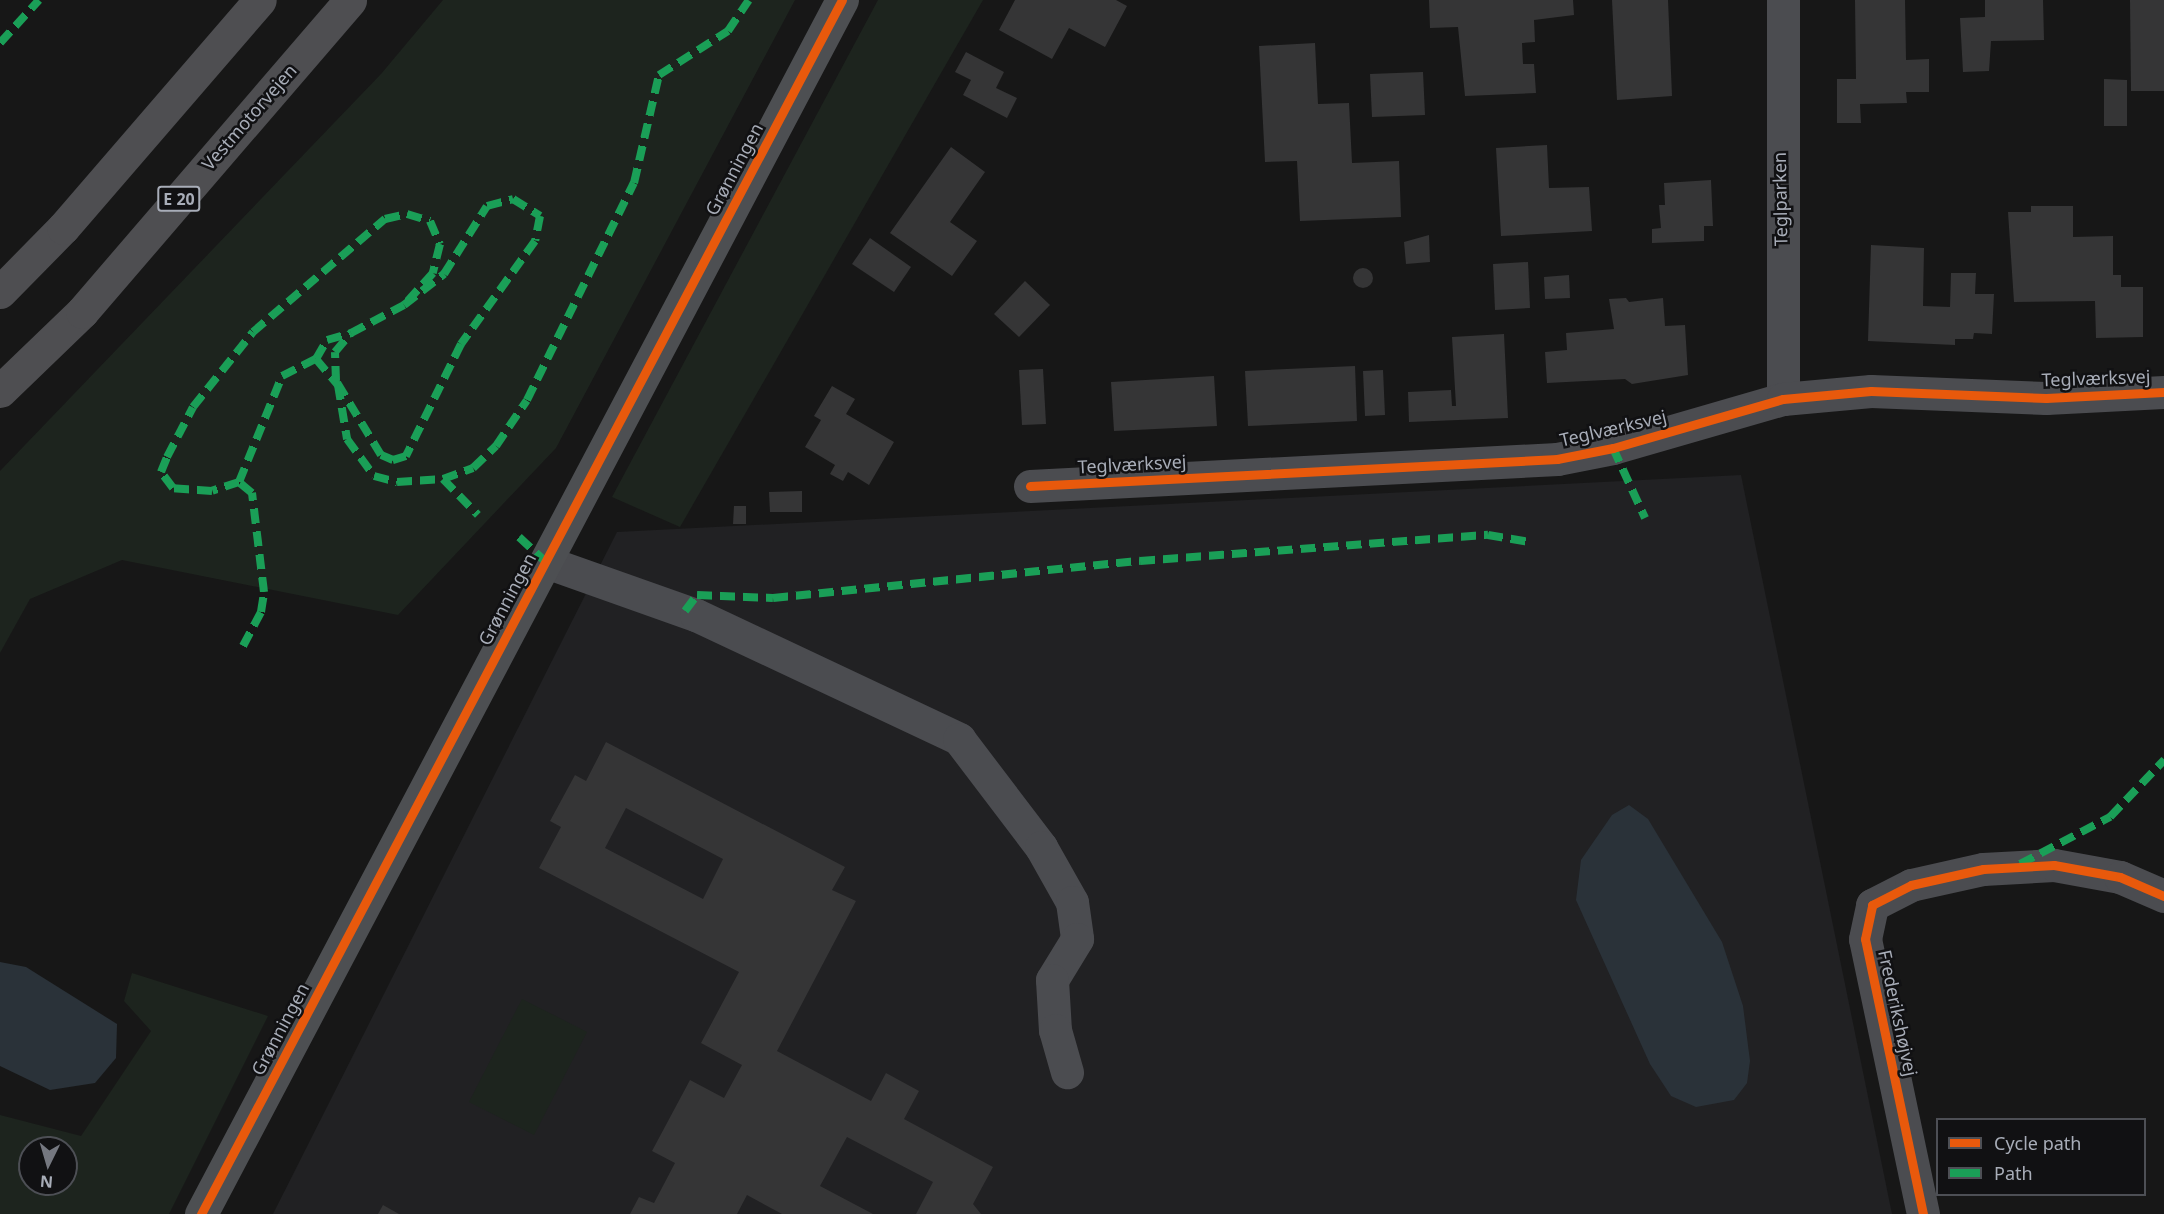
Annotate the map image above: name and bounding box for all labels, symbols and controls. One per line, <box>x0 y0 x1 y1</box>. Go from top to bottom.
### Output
street label: Vestmotorvejen <box>197 60 301 174</box>
street label: Grønningen <box>701 119 767 219</box>
street label: Teglparken <box>1768 152 1792 246</box>
road number: E 20 <box>156 186 201 212</box>
street label: Teglværksvej <box>2041 365 2151 391</box>
street label: Teglværksvej <box>1558 405 1668 451</box>
street label: Teglværksvej <box>1077 450 1187 478</box>
street label: Grønningen <box>474 549 540 649</box>
street label: Frederikshøjvej <box>1874 948 1922 1078</box>
street label: Grønningen <box>247 979 313 1079</box>
legend <box>1936 1118 2146 1196</box>
text: Cycle path <box>1994 1131 2081 1155</box>
north arrow <box>18 1136 78 1196</box>
text: Path <box>1994 1161 2033 1185</box>
text: N <box>39 1170 54 1193</box>

